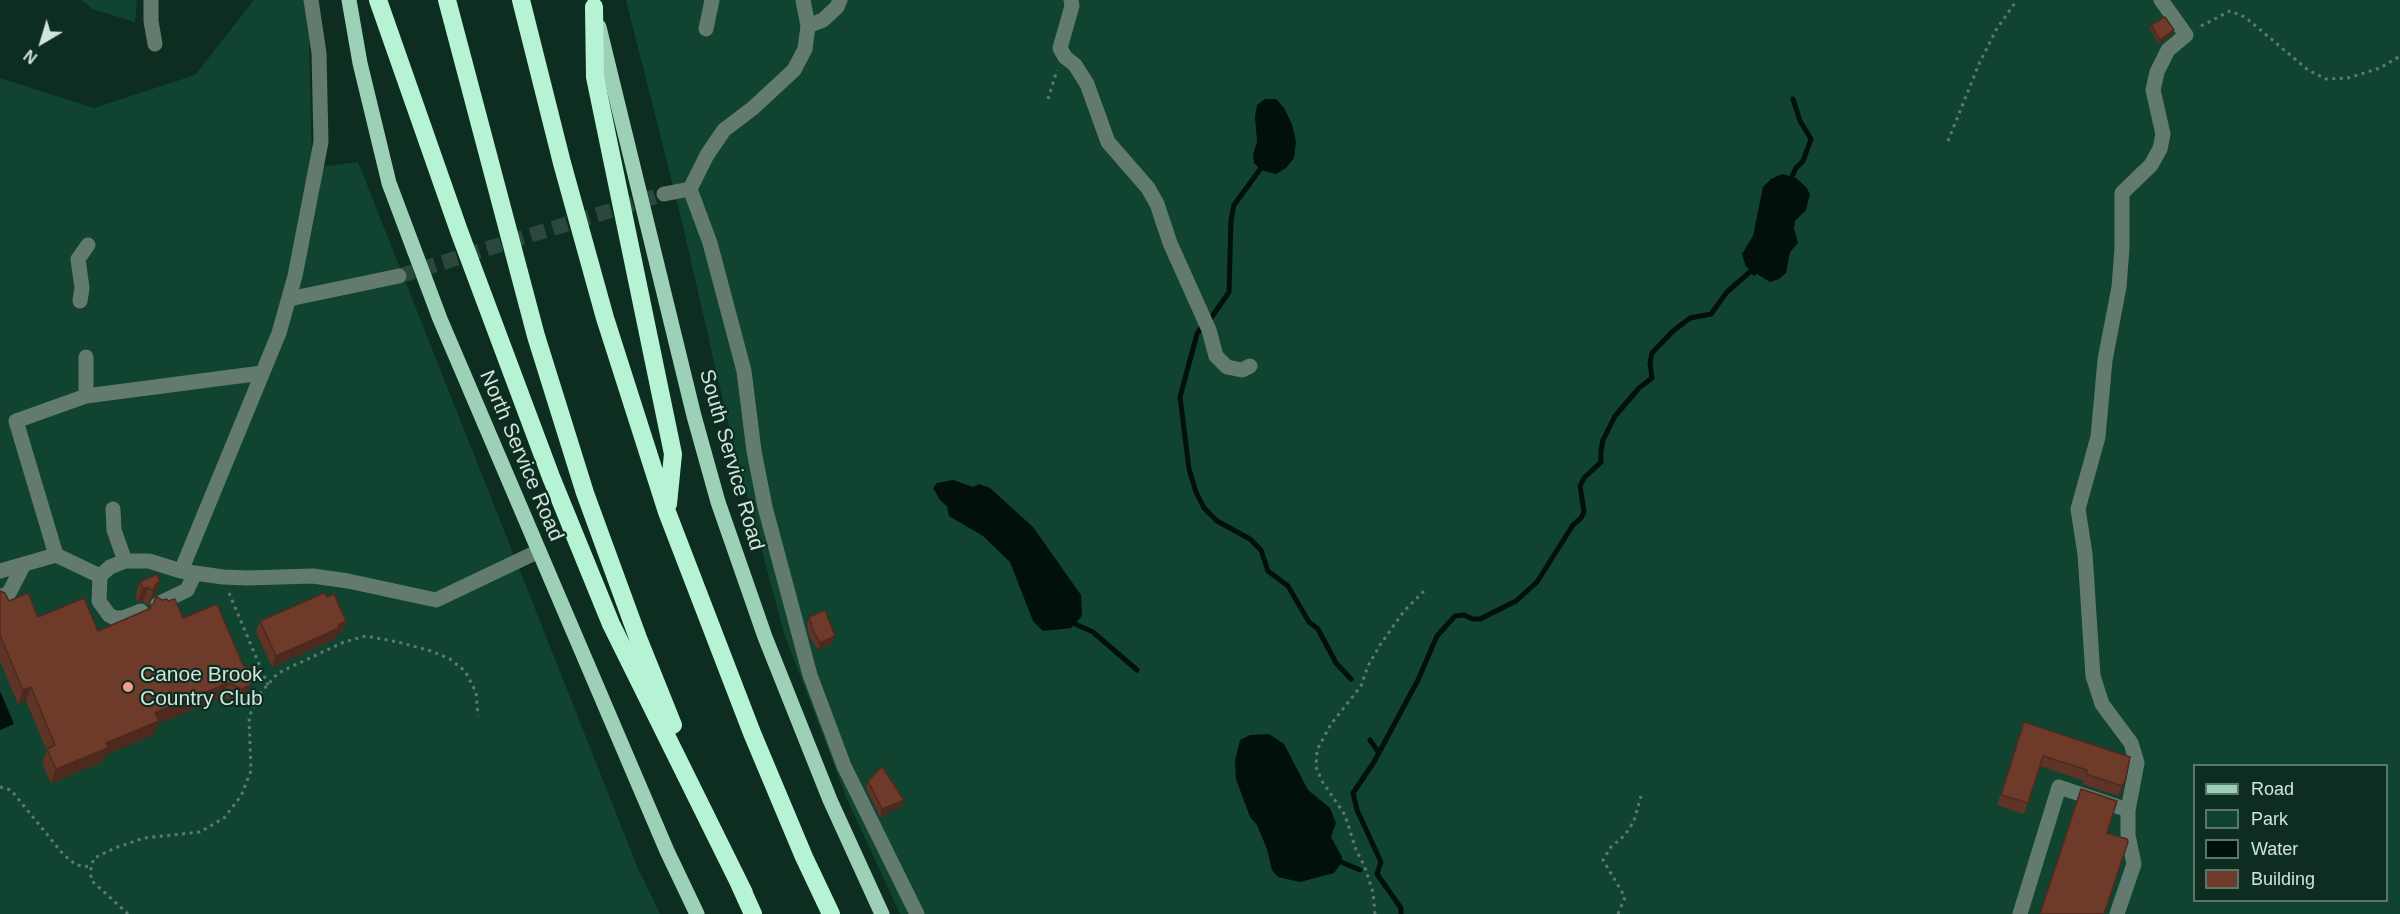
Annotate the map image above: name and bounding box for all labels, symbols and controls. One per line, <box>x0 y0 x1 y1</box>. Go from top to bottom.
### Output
north arrow <box>12 12 72 72</box>
text: N <box>21 46 40 67</box>
street label: North Service Road <box>474 367 568 545</box>
street label: South Service Road <box>693 367 769 553</box>
place label: Canoe Brook Country Club <box>140 662 263 712</box>
marker: Canoe Brook Country Club <box>121 680 135 694</box>
legend <box>2193 764 2388 902</box>
text: Road <box>2251 779 2294 799</box>
text: Park <box>2251 809 2288 829</box>
text: Water <box>2251 839 2298 859</box>
text: Building <box>2251 869 2315 889</box>

